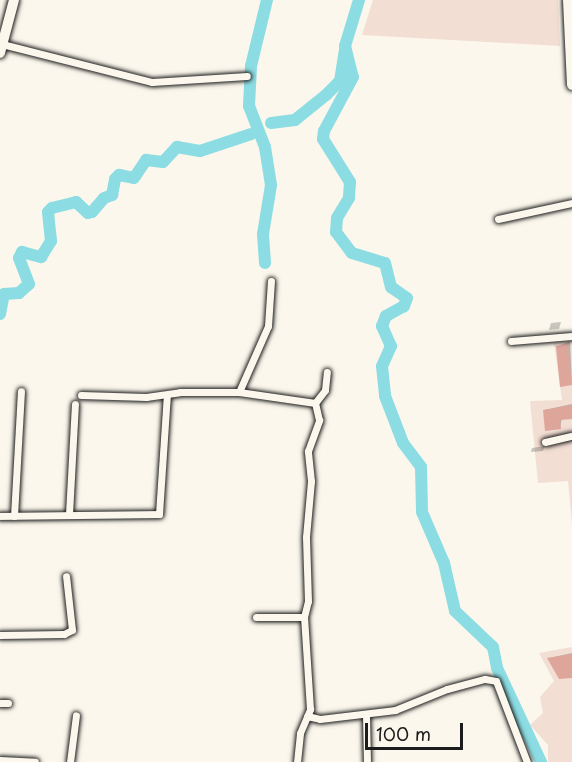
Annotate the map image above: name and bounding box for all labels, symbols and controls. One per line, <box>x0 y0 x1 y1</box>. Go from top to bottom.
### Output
scale bar <box>368 711 466 749</box>
text: 100 m <box>376 720 431 747</box>

